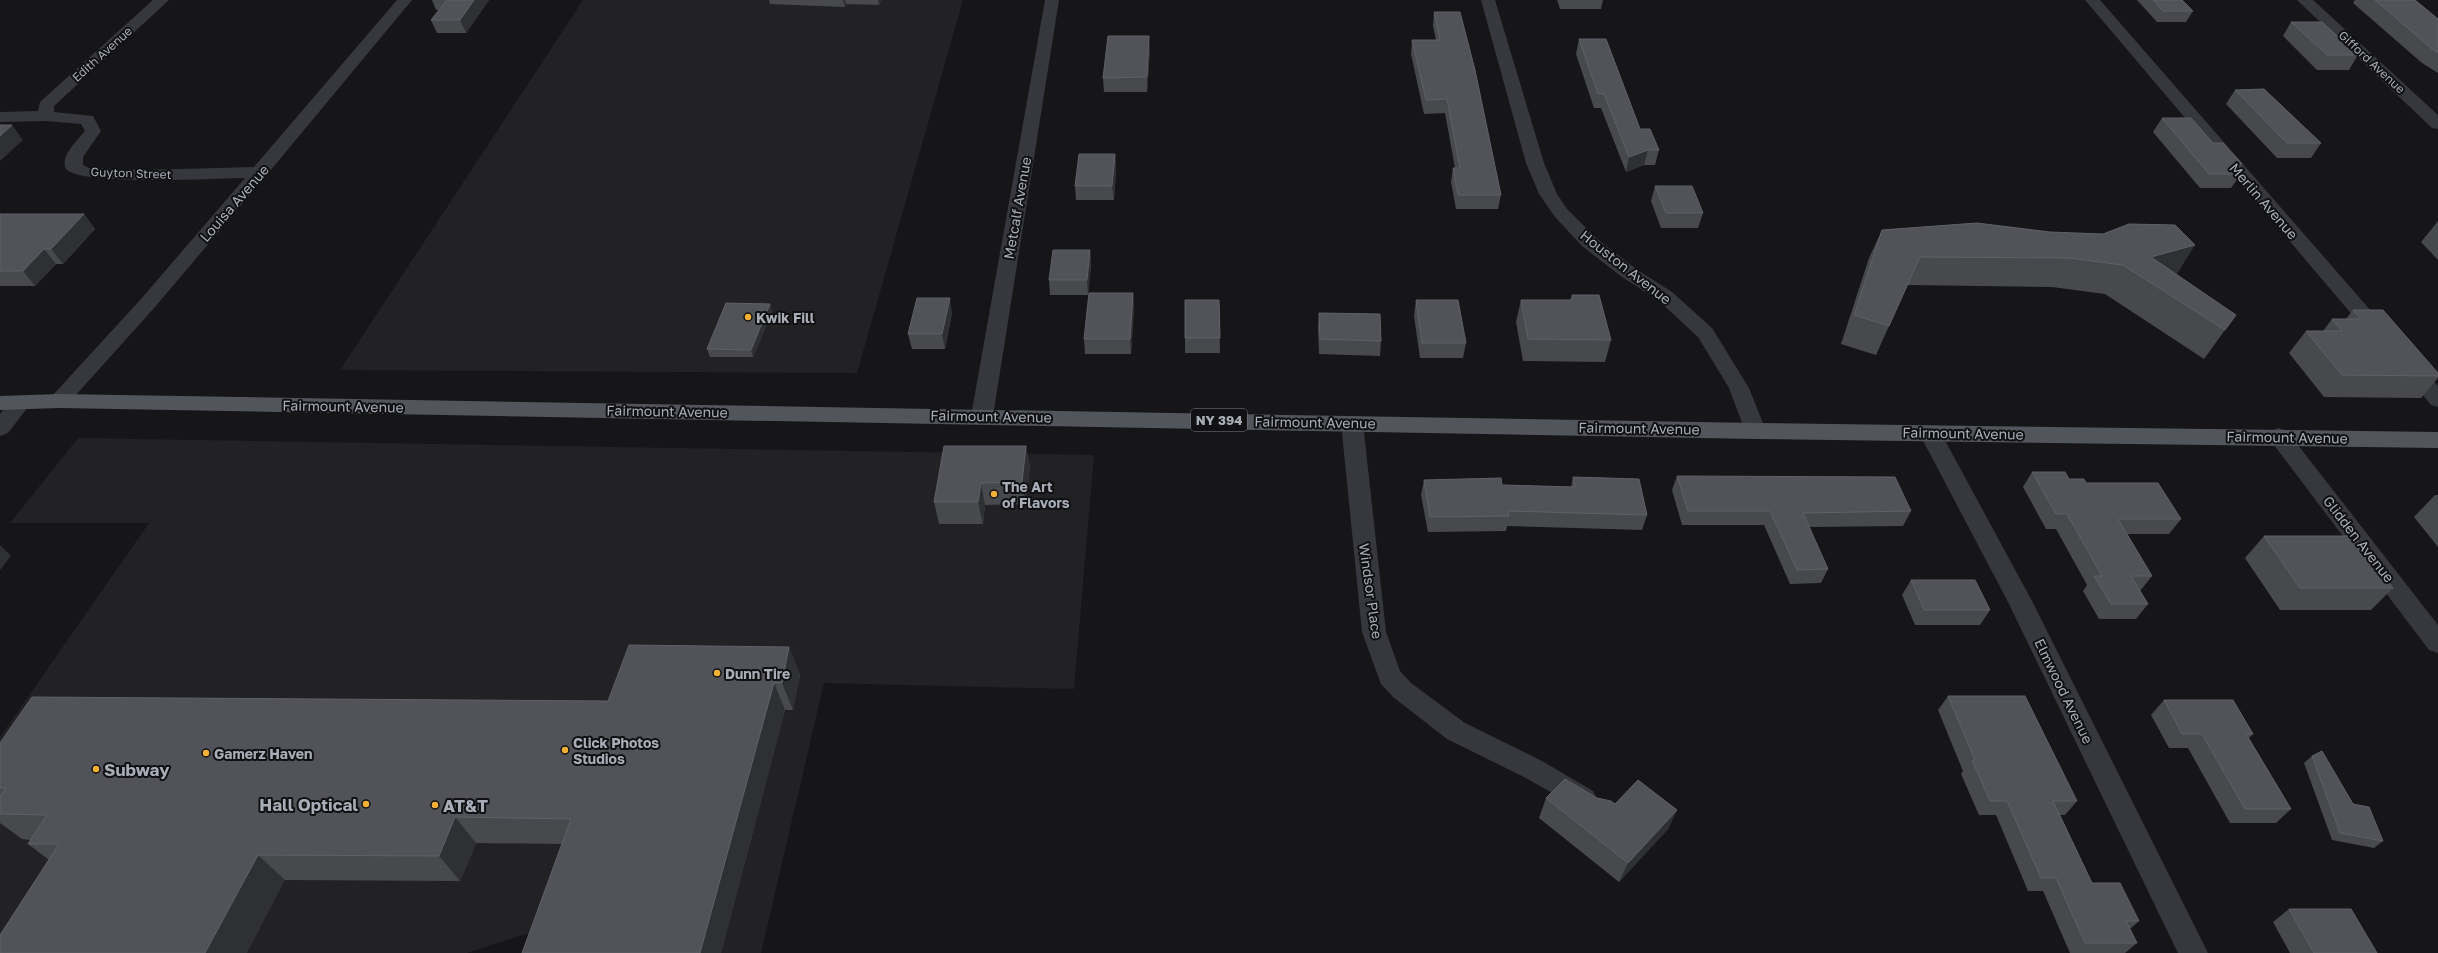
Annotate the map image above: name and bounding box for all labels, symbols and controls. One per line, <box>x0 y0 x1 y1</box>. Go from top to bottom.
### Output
street label: Edith Avenue <box>69 23 135 85</box>
street label: Gifford Avenue <box>2336 28 2408 96</box>
street label: Metcalf Avenue <box>1000 156 1034 260</box>
street label: Merlin Avenue <box>2226 159 2302 243</box>
street label: Louisa Avenue <box>196 161 272 245</box>
street label: Guyton Street <box>90 164 172 182</box>
street label: Houston Avenue <box>1577 226 1675 308</box>
place label: Kwik Fill <box>756 309 815 326</box>
marker: Kwik Fill <box>743 312 753 322</box>
street label: Fairmount Avenue <box>282 396 404 416</box>
street label: Fairmount Avenue <box>606 401 728 421</box>
street label: Fairmount Avenue <box>930 406 1052 426</box>
road number: NY 394 <box>1191 409 1247 431</box>
street label: Fairmount Avenue <box>1254 412 1376 432</box>
street label: Fairmount Avenue <box>1578 418 1700 438</box>
street label: Fairmount Avenue <box>1902 423 2024 443</box>
street label: Fairmount Avenue <box>2226 427 2348 447</box>
place label: The Art of Flavors <box>1002 478 1070 511</box>
marker: The Art of Flavors <box>989 489 999 499</box>
street label: Glidden Avenue <box>2320 492 2398 586</box>
street label: Windsor Place <box>1356 542 1386 640</box>
street label: Elmwood Avenue <box>2031 636 2097 746</box>
place label: Dunn Tire <box>725 665 790 682</box>
marker: Dunn Tire <box>712 668 722 678</box>
place label: Click Photos Studios <box>573 734 659 767</box>
place label: Gamerz Haven <box>214 745 313 762</box>
marker: Click Photos Studios <box>560 745 570 755</box>
marker: Gamerz Haven <box>201 748 211 758</box>
place label: Subway <box>104 759 170 780</box>
marker: Subway <box>91 764 101 774</box>
place label: Hall Optical <box>259 794 358 815</box>
place label: AT&T <box>443 795 488 816</box>
marker: Hall Optical <box>361 799 371 809</box>
marker: AT&T <box>430 800 440 810</box>

